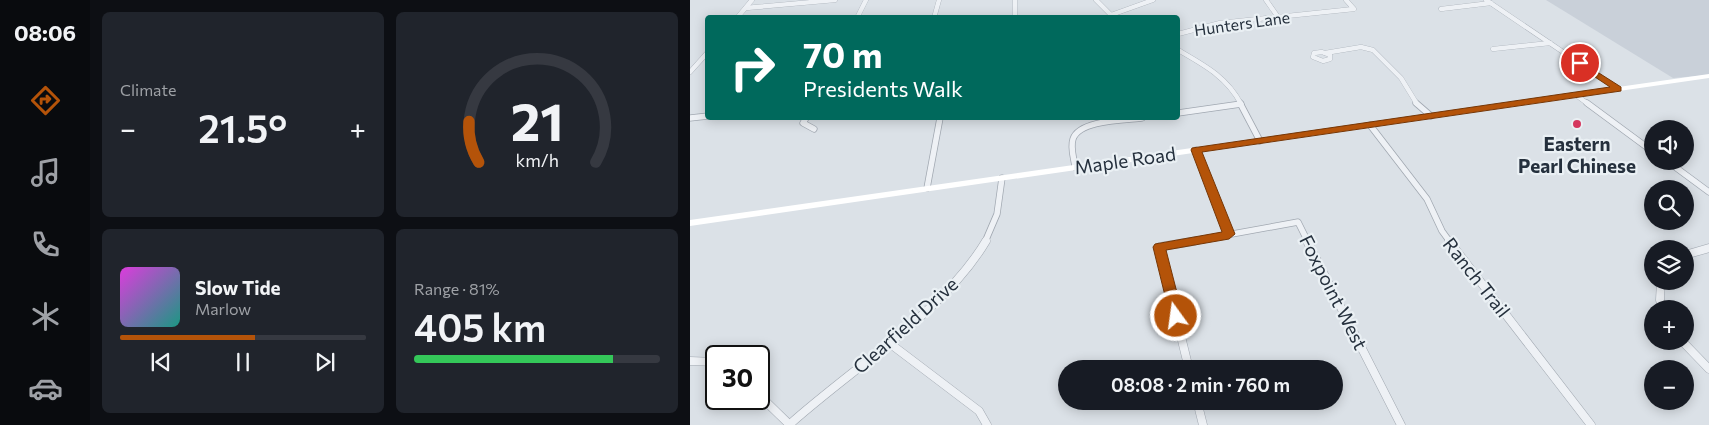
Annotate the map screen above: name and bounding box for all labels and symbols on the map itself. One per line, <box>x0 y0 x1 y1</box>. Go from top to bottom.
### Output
street label: Hunters Lane <box>1193 7 1291 39</box>
pin <box>1559 42 1601 84</box>
marker: Eastern Pearl Chinese <box>1571 118 1583 130</box>
place label: Eastern Pearl Chinese <box>1518 132 1636 177</box>
street label: Maple Road <box>1073 142 1177 178</box>
street label: Foxpoint West <box>1295 231 1373 353</box>
street label: Ranch Trail <box>1439 232 1515 322</box>
street label: Clearfield Drive <box>848 272 962 378</box>
position arrow <box>1149 289 1201 341</box>
speed limit sign: 30 <box>705 345 770 410</box>

